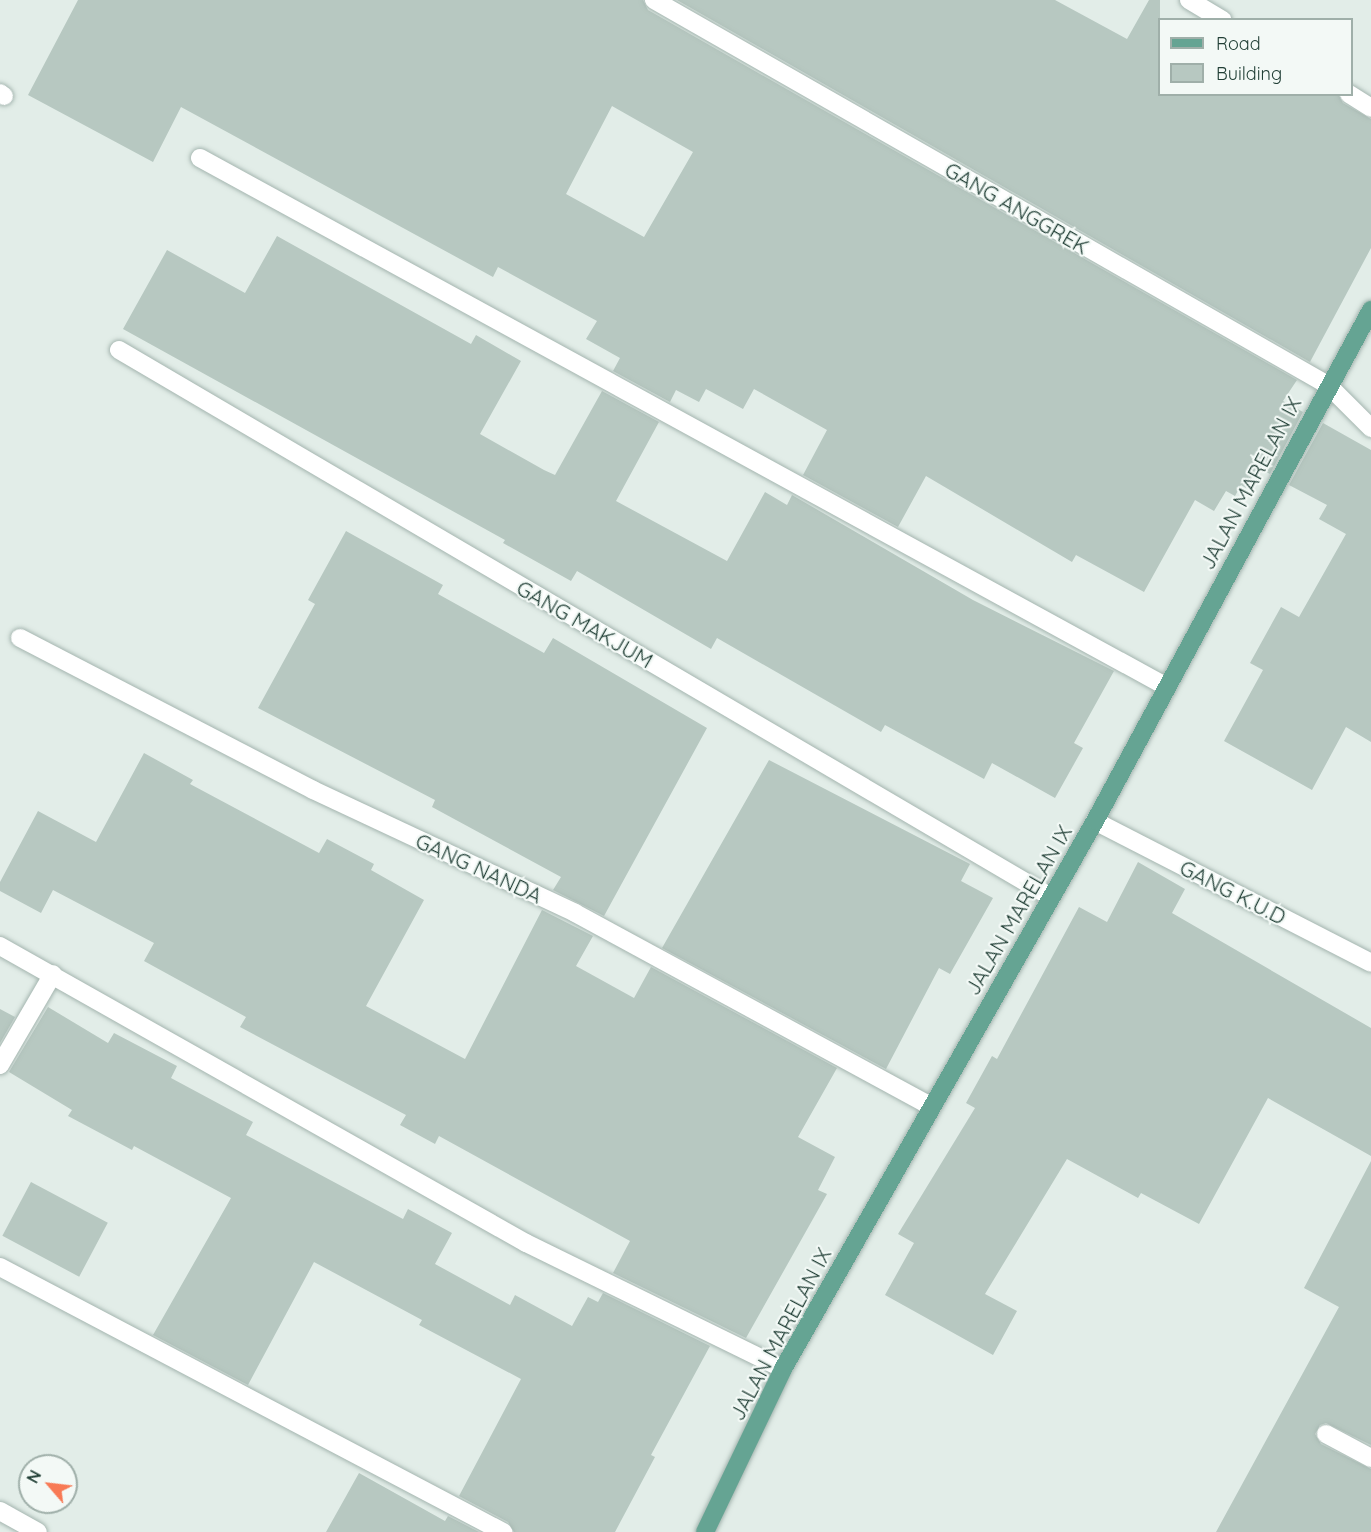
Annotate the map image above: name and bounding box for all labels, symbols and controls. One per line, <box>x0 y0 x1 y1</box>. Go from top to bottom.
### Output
legend <box>1158 18 1353 96</box>
text: Road <box>1216 32 1261 55</box>
text: Building <box>1216 62 1282 85</box>
street label: GANG ANGGREK <box>941 157 1093 259</box>
street label: JALAN MARELAN IX <box>1194 392 1306 574</box>
street label: GANG MAKJUM <box>512 575 658 673</box>
street label: JALAN MARELAN IX <box>959 821 1077 999</box>
street label: GANG NANDA <box>412 828 546 908</box>
street label: GANG K.U.D <box>1176 855 1290 929</box>
street label: JALAN MARELAN IX <box>724 1243 836 1425</box>
north arrow <box>18 1454 78 1514</box>
text: N <box>22 1467 45 1486</box>

